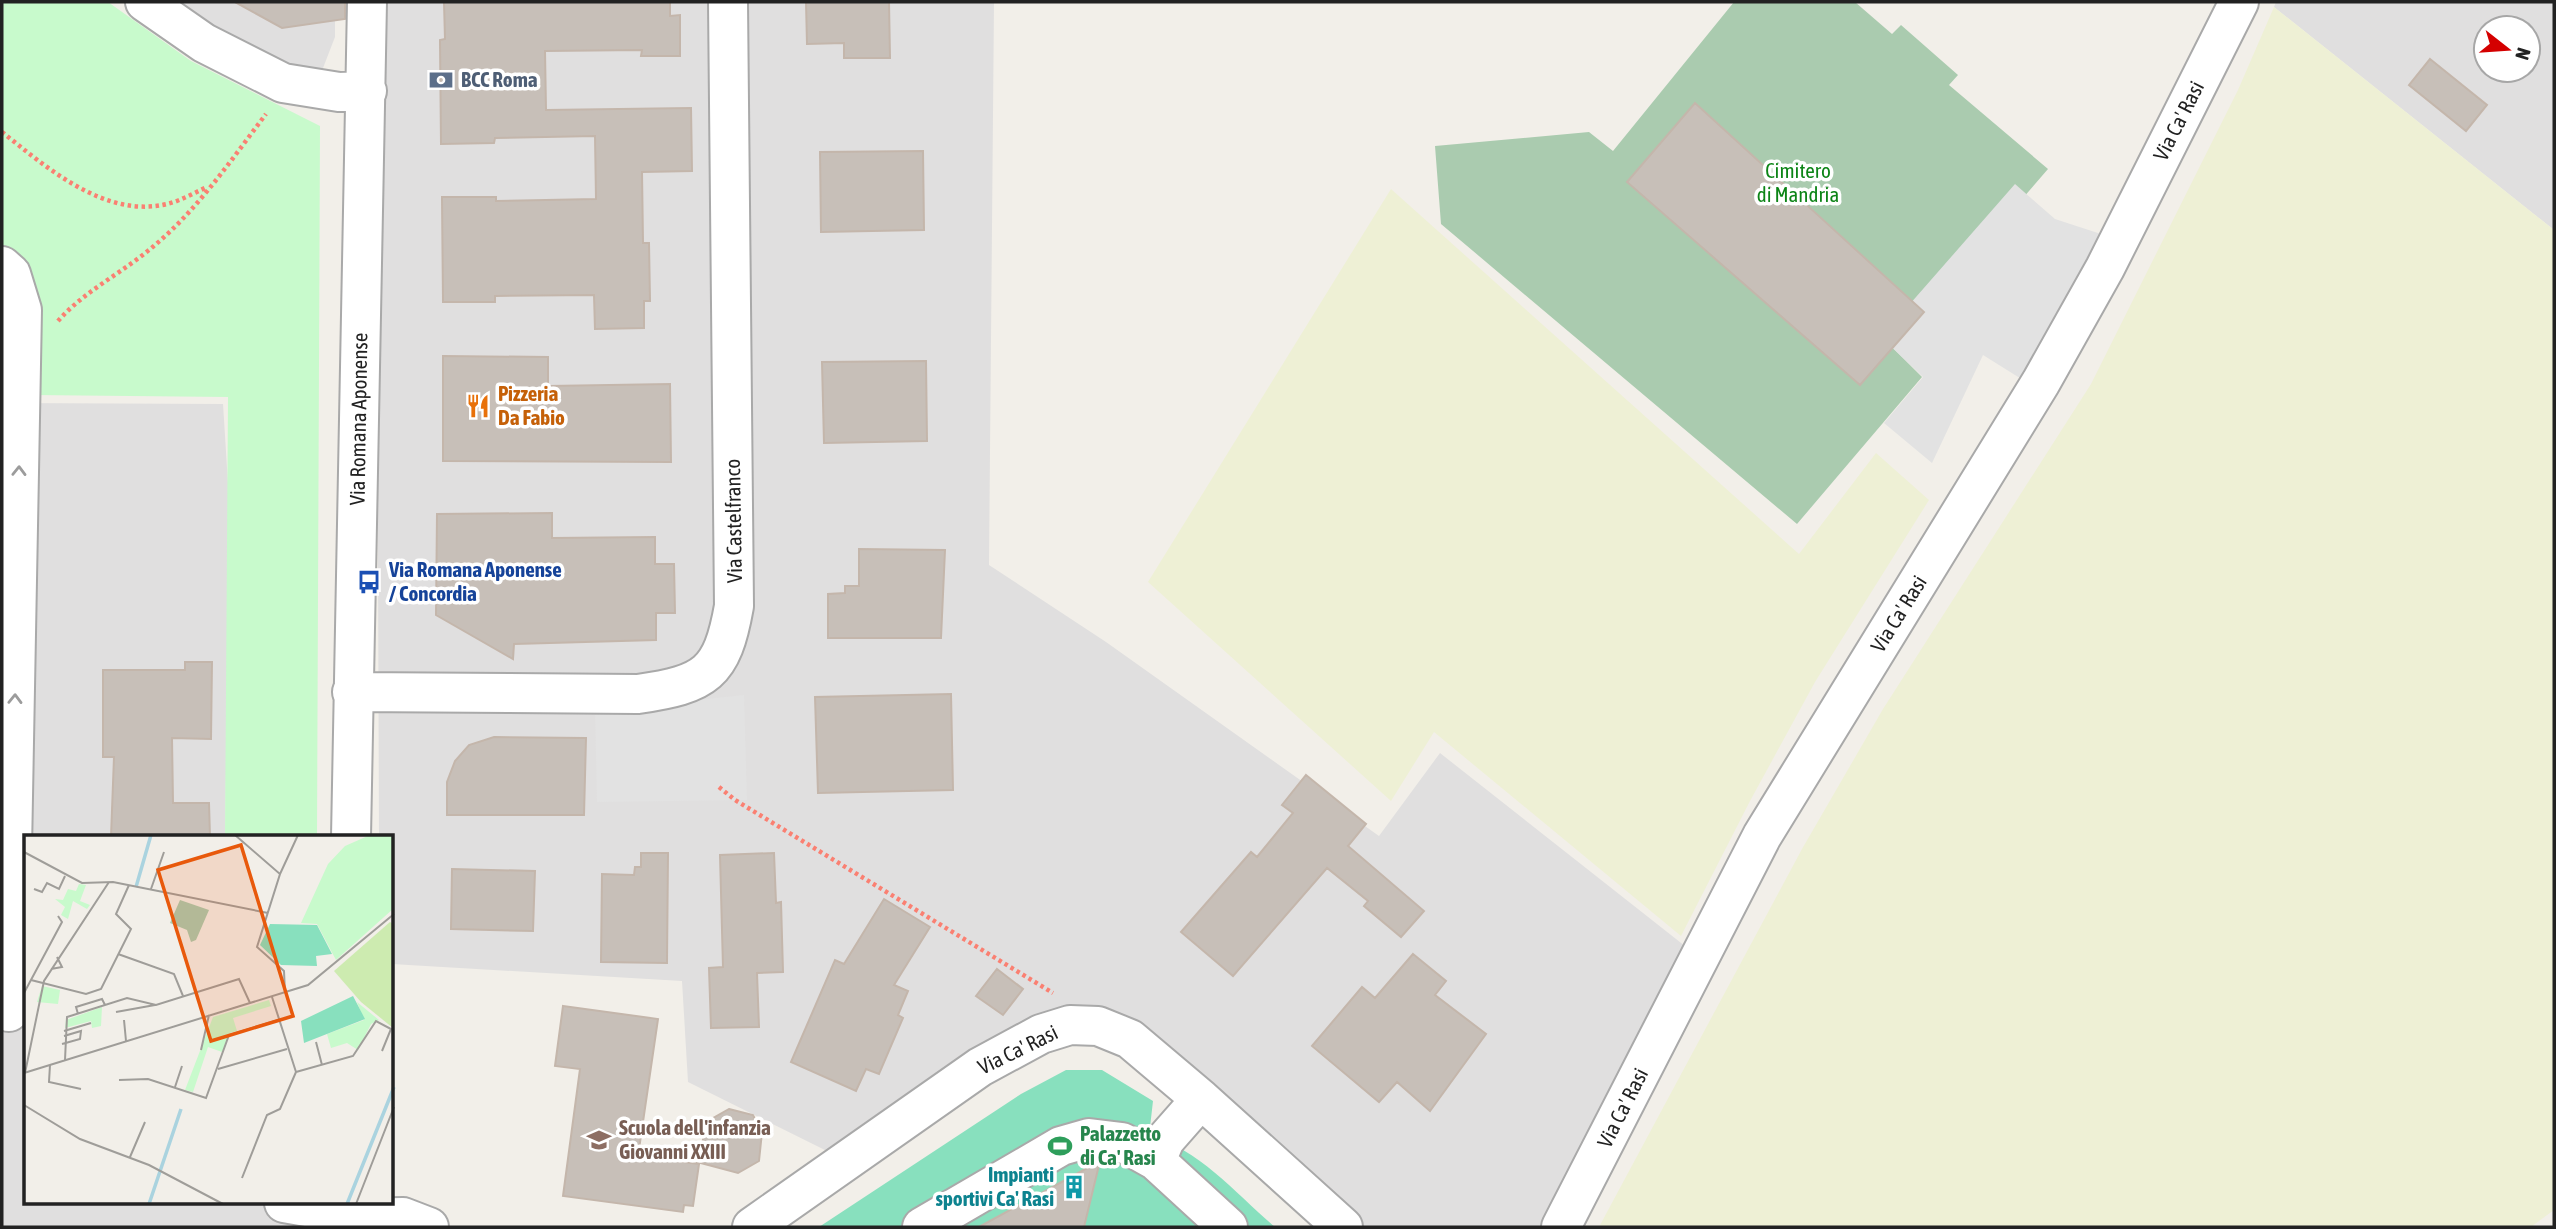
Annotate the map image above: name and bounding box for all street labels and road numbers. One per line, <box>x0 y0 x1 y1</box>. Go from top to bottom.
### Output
street label: Via Ca' Rasi <box>2148 77 2208 164</box>
street label: Via Romana Aponense <box>344 332 372 506</box>
street label: Via Castelfranco <box>720 459 746 583</box>
street label: Via Ca' Rasi <box>1865 571 1931 656</box>
street label: Via Ca' Rasi <box>974 1020 1061 1079</box>
street label: Via Ca' Rasi <box>1592 1064 1652 1151</box>

